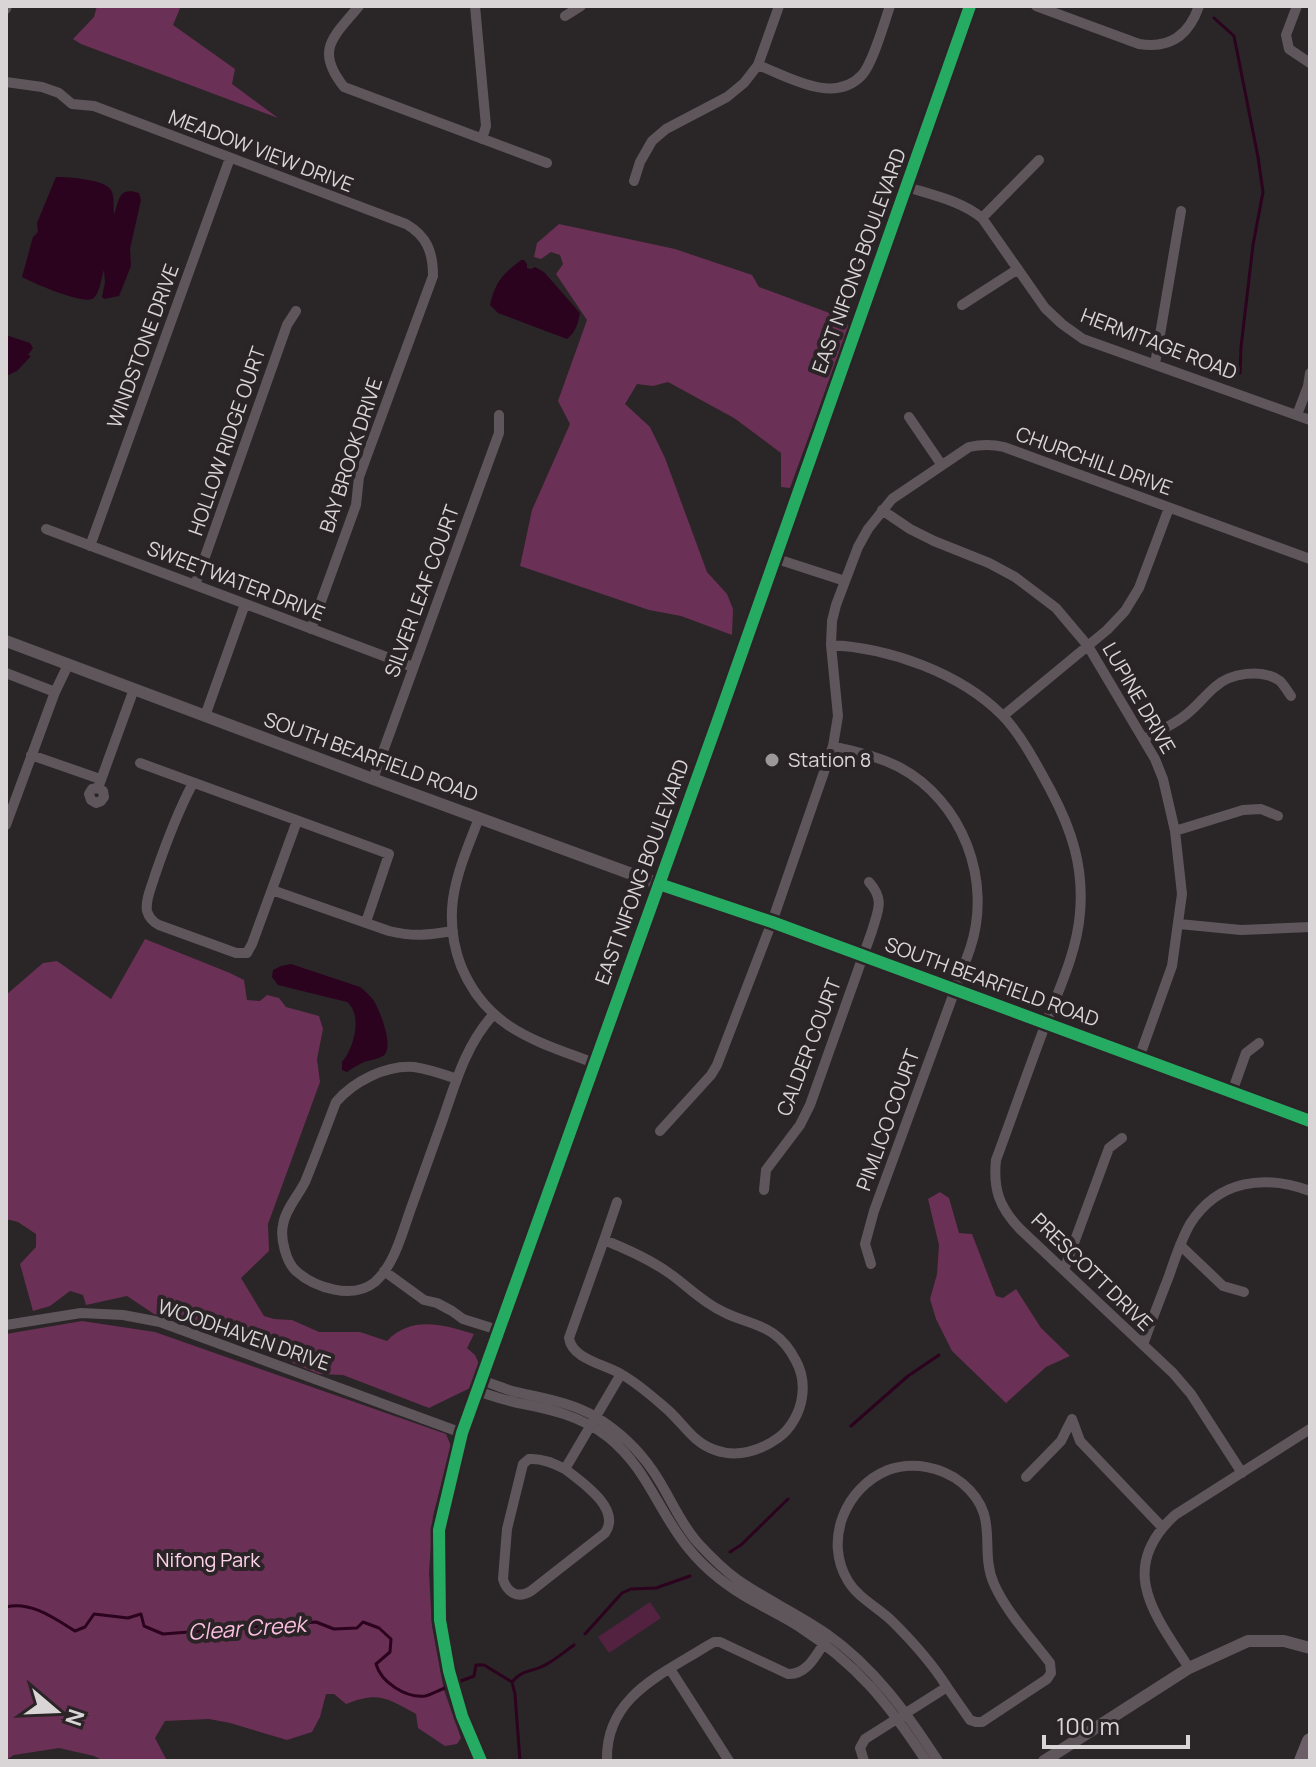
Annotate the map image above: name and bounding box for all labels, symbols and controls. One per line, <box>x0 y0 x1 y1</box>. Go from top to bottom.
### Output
street label: MEADOW VIEW DRIVE <box>165 103 357 198</box>
street label: EAST NIFONG BOULEVARD <box>805 144 912 377</box>
street label: WINDSTONE DRIVE <box>100 260 185 431</box>
street label: HERMITAGE ROAD <box>1077 301 1241 386</box>
street label: HOLLOW RIDGE OURT <box>182 343 272 539</box>
street label: BAY BROOK DRIVE <box>313 374 388 536</box>
street label: CHURCHILL DRIVE <box>1012 420 1176 501</box>
street label: SILVER LEAF COURT <box>378 501 465 681</box>
street label: SWEETWATER DRIVE <box>143 534 329 627</box>
street label: LUPINE DRIVE <box>1097 637 1182 758</box>
street label: SOUTH BEARFIELD ROAD <box>260 705 482 808</box>
place label: Station 8 <box>788 746 871 773</box>
marker: Station 8 <box>763 751 781 769</box>
street label: EAST NIFONG BOULEVARD <box>588 755 695 988</box>
street label: SOUTH BEARFIELD ROAD <box>881 930 1103 1033</box>
street label: CALDER COURT <box>770 974 847 1120</box>
street label: PIMLICO COURT <box>849 1045 926 1194</box>
street label: PRESCOTT DRIVE <box>1026 1207 1159 1337</box>
street label: WOODHAVEN DRIVE <box>154 1292 334 1377</box>
park label: Nifong Park <box>156 1546 261 1573</box>
water label: Clear Creek <box>187 1609 310 1647</box>
north arrow <box>16 1671 96 1751</box>
scale bar <box>1044 1699 1188 1749</box>
text: N <box>58 1705 92 1730</box>
text: 100 m <box>1056 1709 1120 1742</box>

